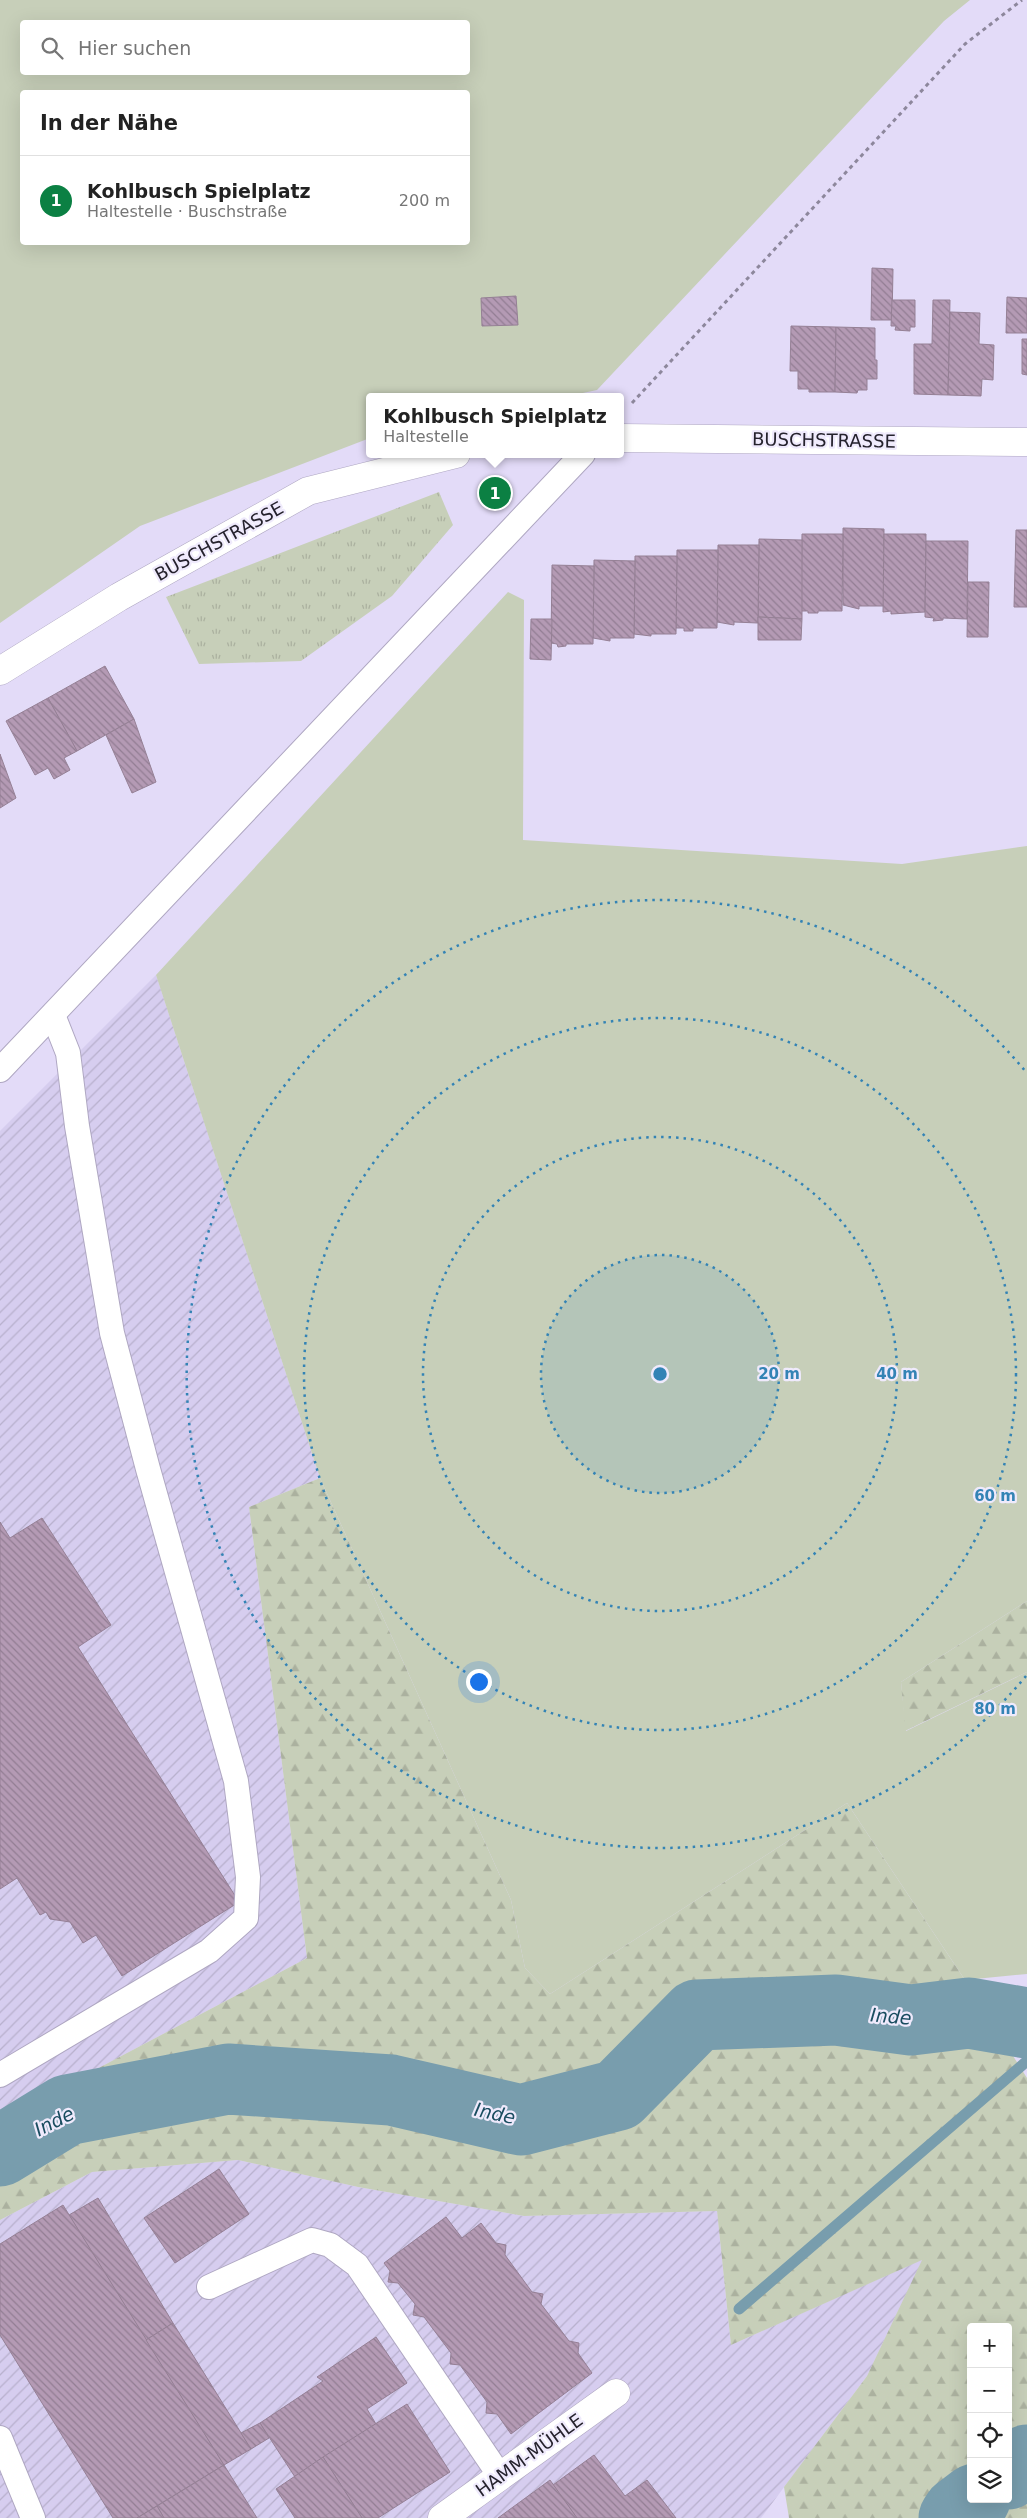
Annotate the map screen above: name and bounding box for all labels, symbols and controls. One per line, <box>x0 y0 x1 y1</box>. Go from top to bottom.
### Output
search box <box>20 20 470 75</box>
icon: search <box>38 34 66 62</box>
text: Hier suchen <box>78 37 191 59</box>
text: In der Nähe <box>40 111 178 135</box>
text: Kohlbusch Spielplatz <box>87 180 311 202</box>
text: 1 <box>50 191 62 210</box>
text: 200 m <box>399 191 450 210</box>
text: Haltestelle · Buschstraße <box>87 202 287 221</box>
popup <box>366 393 624 458</box>
text: Kohlbusch Spielplatz <box>383 405 607 427</box>
text: Haltestelle <box>383 427 469 446</box>
street label: BUSCHSTRASSE <box>752 428 896 452</box>
pin: 1 <box>479 474 511 512</box>
street label: BUSCHSTRASSE <box>151 497 287 585</box>
centre of rings <box>651 1365 669 1383</box>
text: 20 m <box>758 1365 800 1383</box>
text: 40 m <box>876 1365 918 1383</box>
text: 60 m <box>974 1487 1016 1505</box>
your location <box>466 1669 492 1695</box>
text: 80 m <box>974 1700 1016 1718</box>
water label: Inde <box>869 2003 913 2029</box>
water label: Inde <box>472 2098 518 2128</box>
water label: Inde <box>31 2102 77 2140</box>
map controls <box>967 2323 1012 2503</box>
button: + <box>967 2323 1012 2368</box>
button: − <box>967 2368 1012 2413</box>
street label: HAMM-MÜHLE <box>471 2409 587 2501</box>
button: locate <box>967 2413 1012 2458</box>
button: layers <box>967 2458 1012 2503</box>

